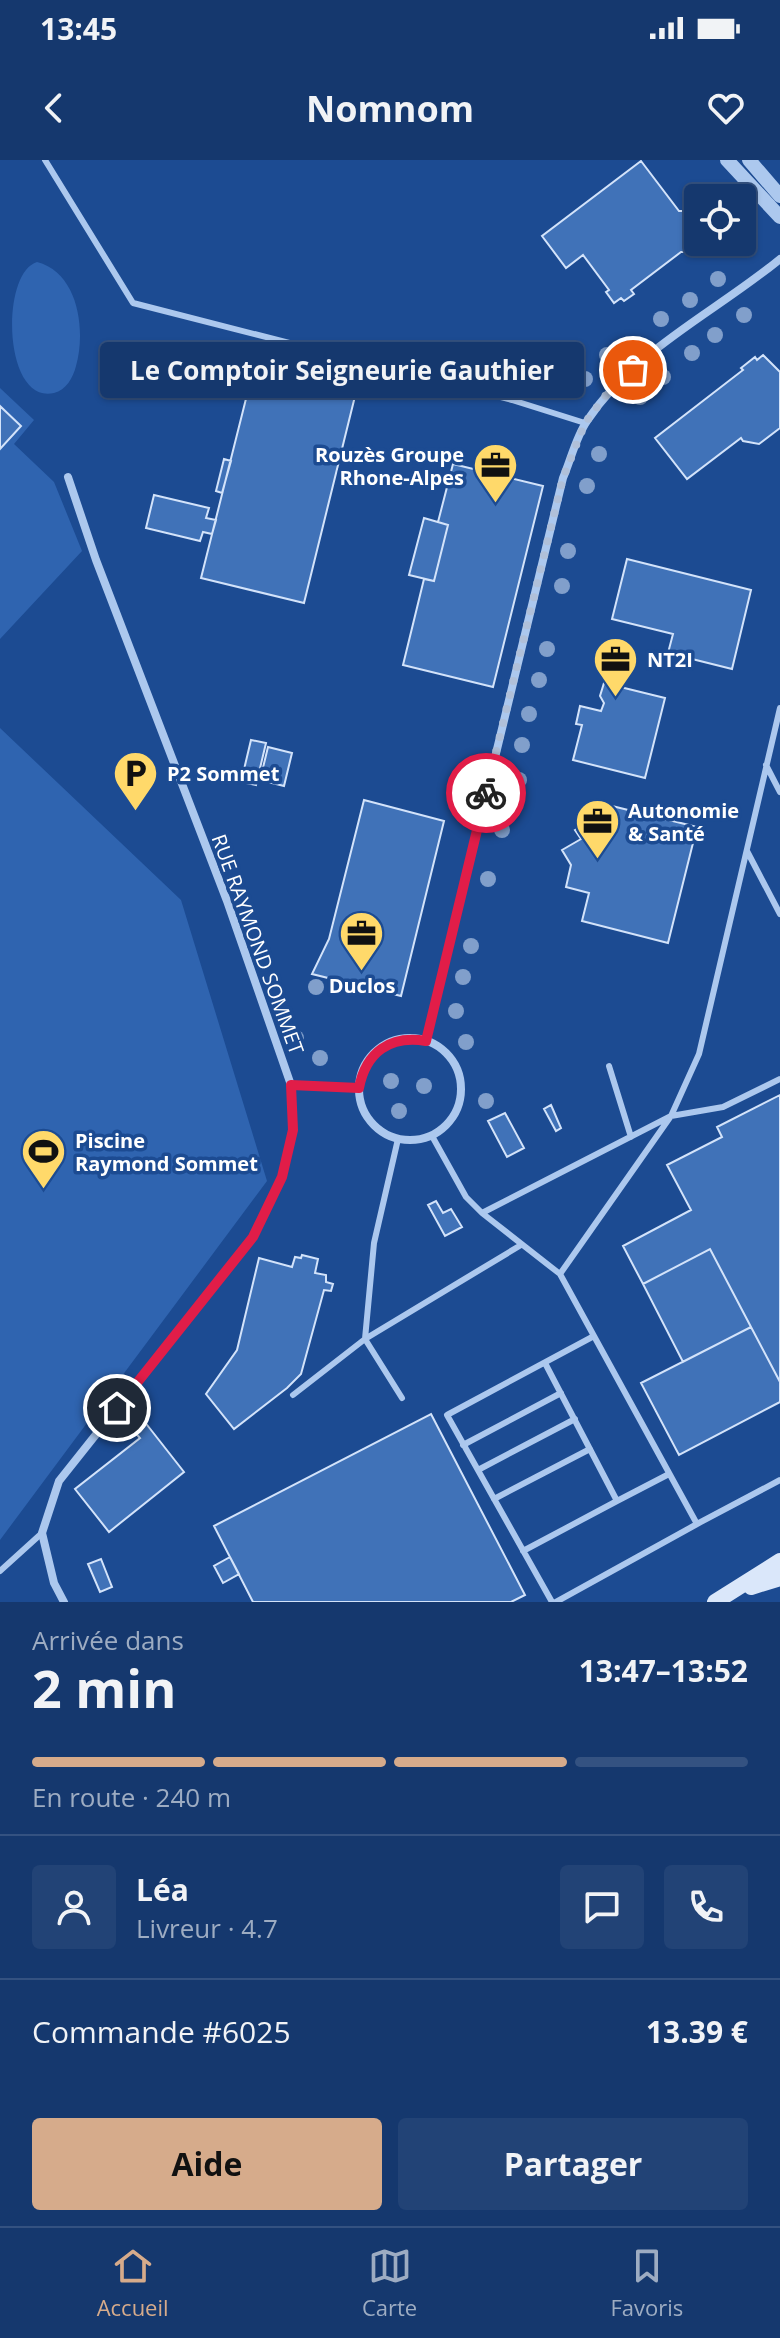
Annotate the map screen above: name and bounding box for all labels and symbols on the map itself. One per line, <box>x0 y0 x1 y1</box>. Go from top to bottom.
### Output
pin <box>599 336 667 404</box>
callout: Le Comptoir Seigneurie Gauthier <box>101 342 585 398</box>
place label: Rouzès Groupe Rhone-Alpes <box>315 441 464 491</box>
office icon: Rouzès Groupe Rhone-Alpes <box>471 441 519 504</box>
office icon: NT2I <box>592 635 640 698</box>
place label: NT2I <box>647 646 693 673</box>
parking icon: P2 Sommet <box>112 749 160 812</box>
courier <box>446 753 526 833</box>
place label: P2 Sommet <box>167 760 280 787</box>
office icon: Autonomie & Santé <box>573 797 621 860</box>
place label: Autonomie & Santé <box>628 797 739 847</box>
street label: RUE RAYMOND SOMMET <box>206 830 310 1058</box>
office icon: Duclos <box>338 909 386 972</box>
place label: Duclos <box>329 972 395 999</box>
sports icon: Piscine Raymond Sommet <box>20 1127 68 1190</box>
place label: Piscine Raymond Sommet <box>75 1127 258 1177</box>
pin <box>83 1374 151 1442</box>

